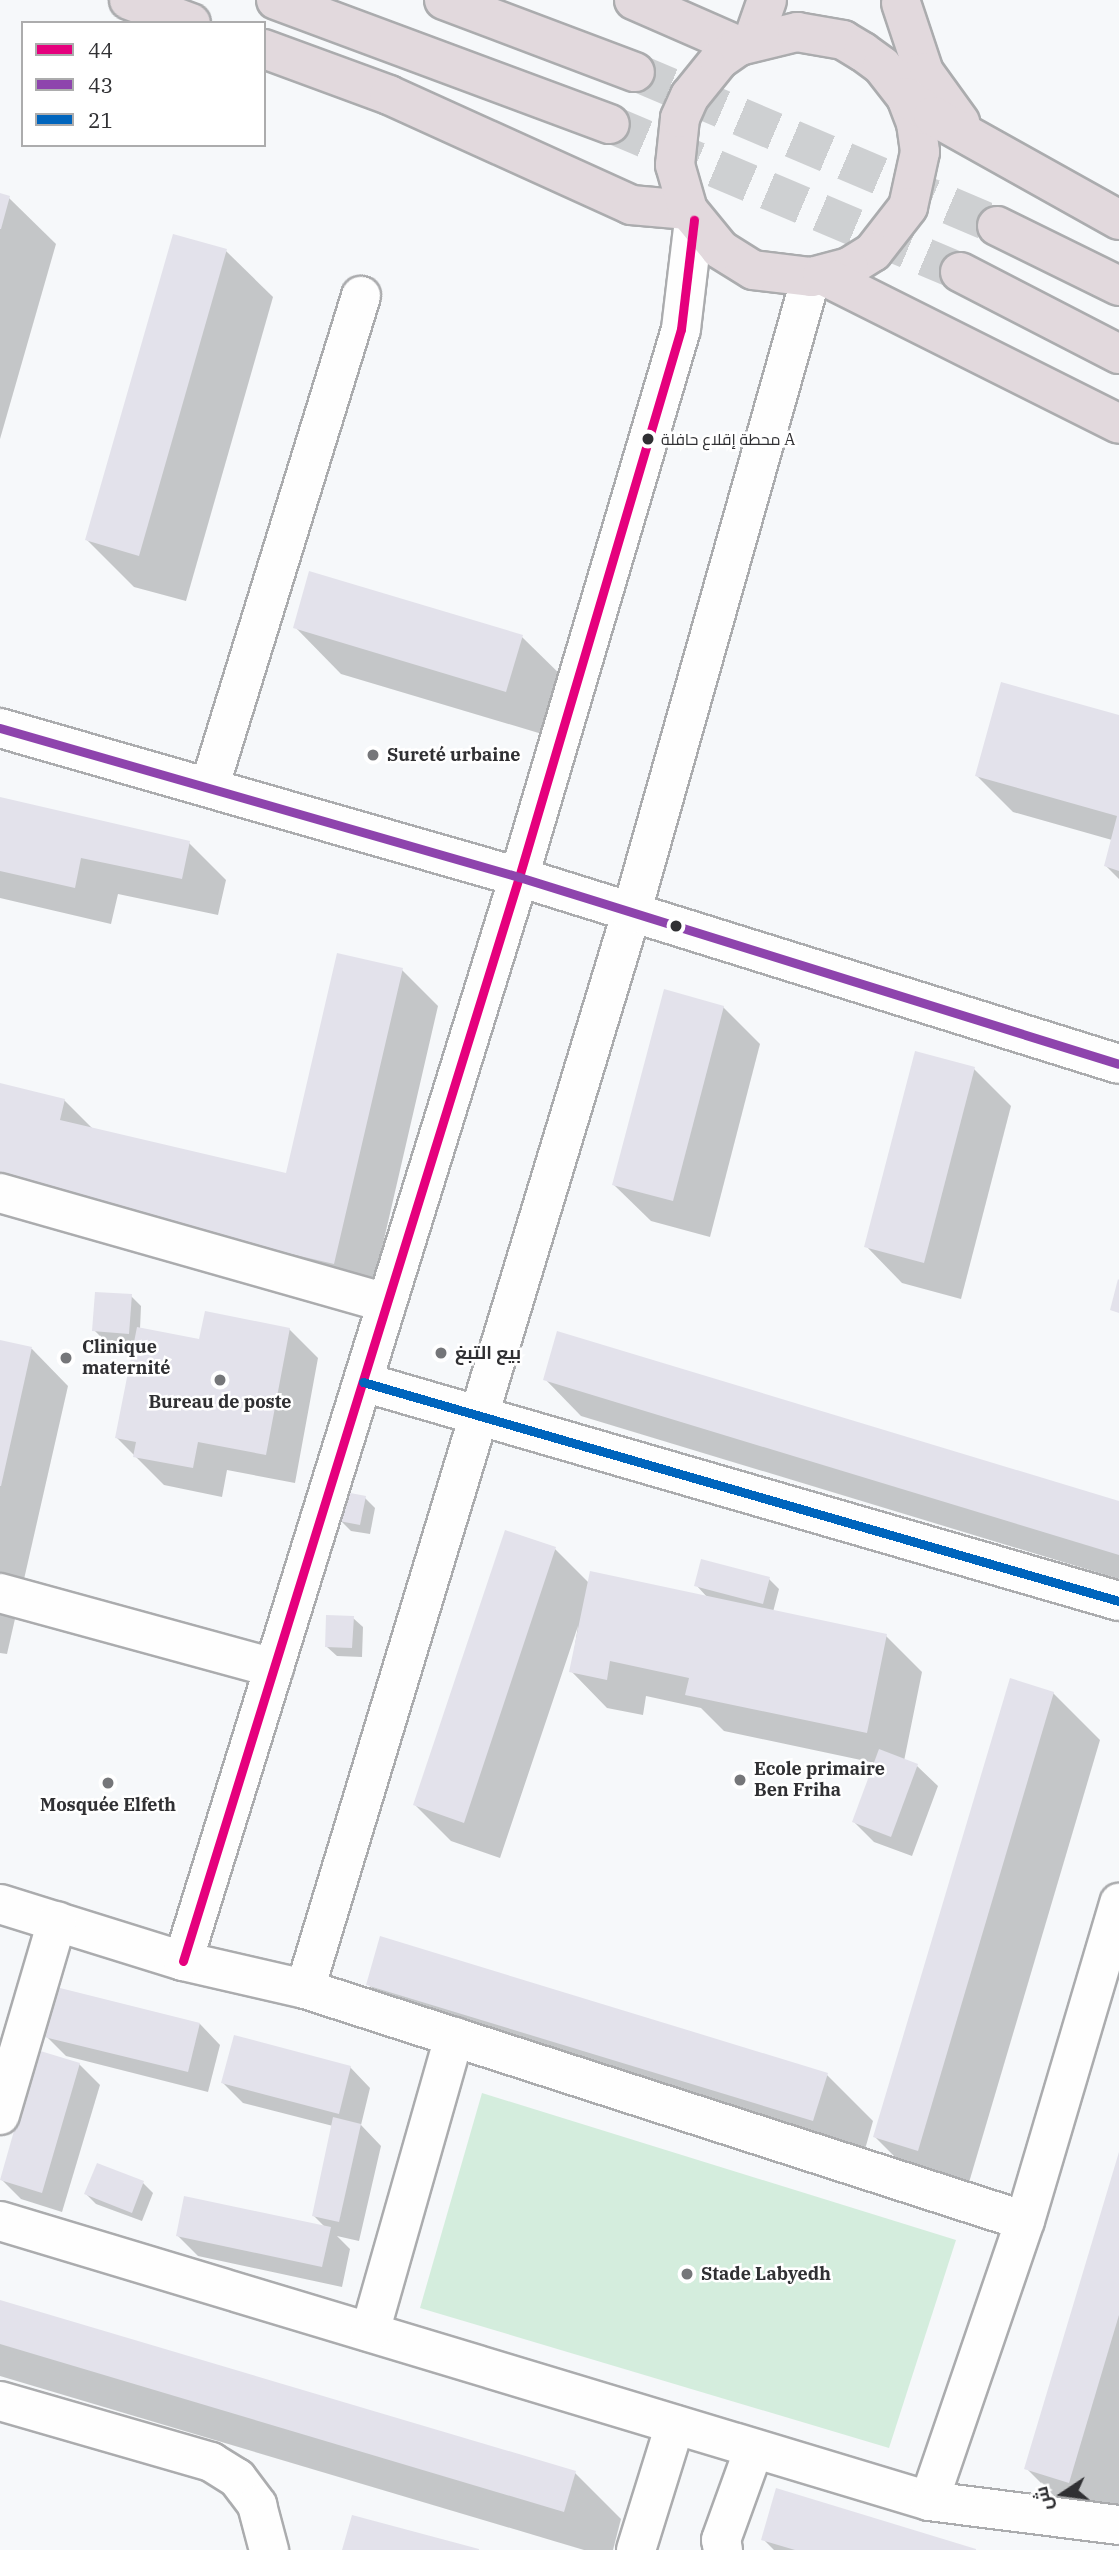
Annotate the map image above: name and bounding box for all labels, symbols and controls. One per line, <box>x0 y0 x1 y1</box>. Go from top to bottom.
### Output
legend <box>21 21 266 147</box>
text: 44 <box>88 36 113 64</box>
text: 43 <box>88 71 113 99</box>
text: 21 <box>88 106 113 134</box>
place label: محطة إقلاع حافلة A <box>661 429 795 449</box>
marker: محطة إقلاع حافلة A <box>641 432 655 446</box>
place label: Sureté urbaine <box>387 744 520 766</box>
marker: Sureté urbaine <box>365 747 381 763</box>
unlabelled marker <box>669 919 683 933</box>
place label: Clinique maternité <box>82 1337 170 1380</box>
place label: بيع التبغ <box>455 1342 521 1364</box>
marker: بيع التبغ <box>433 1345 449 1361</box>
marker: Clinique maternité <box>56 1348 76 1368</box>
marker: Bureau de poste <box>212 1372 228 1388</box>
place label: Bureau de poste <box>148 1391 292 1413</box>
place label: Ecole primaire Ben Friha <box>754 1759 885 1802</box>
marker: Ecole primaire Ben Friha <box>732 1772 748 1788</box>
marker: Mosquée Elfeth <box>100 1775 116 1791</box>
place label: Mosquée Elfeth <box>40 1794 176 1816</box>
place label: Stade Labyedh <box>701 2263 831 2285</box>
marker: Stade Labyedh <box>679 2266 695 2282</box>
north arrow <box>1028 2459 1098 2529</box>
text: ش <box>1028 2484 1057 2513</box>

